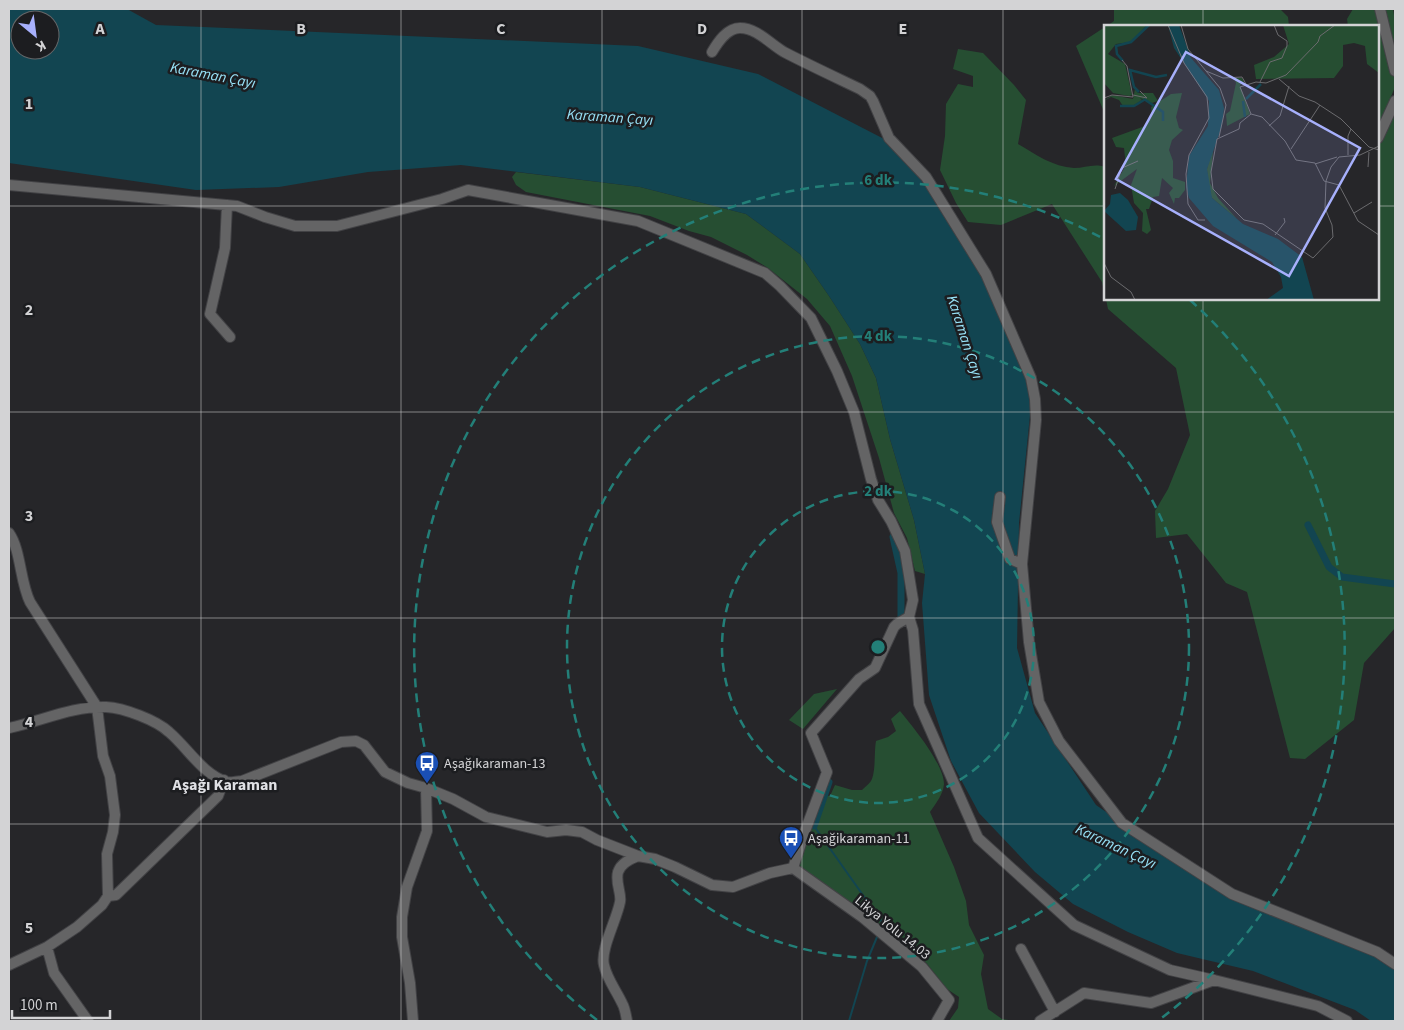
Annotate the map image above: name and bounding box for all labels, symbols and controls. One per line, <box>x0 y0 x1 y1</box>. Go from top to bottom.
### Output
north arrow <box>10 10 60 60</box>
text: A <box>94 18 105 40</box>
text: B <box>296 18 306 40</box>
text: C <box>496 18 506 40</box>
text: D <box>697 18 707 40</box>
text: E <box>899 18 907 40</box>
inset map <box>1104 25 1379 300</box>
text: K <box>32 35 49 57</box>
water label: Karaman Çayı <box>168 57 258 94</box>
text: 1 <box>25 93 33 115</box>
water label: Karaman Çayı <box>566 104 654 131</box>
text: 6 dk <box>864 170 893 191</box>
water label: Karaman Çayı <box>941 293 988 382</box>
text: 2 <box>25 299 33 321</box>
text: 4 dk <box>864 326 893 347</box>
text: 2 dk <box>864 481 893 502</box>
text: 3 <box>25 505 33 527</box>
centre of rings <box>869 638 887 656</box>
text: 4 <box>25 711 34 733</box>
bus stop icon: Aşağıkaraman-13 <box>414 750 440 784</box>
place label: Aşağıkaraman-13 <box>444 754 545 774</box>
district label: Aşağı Karaman <box>172 774 277 796</box>
water label: Karaman Çayı <box>1072 819 1160 874</box>
bus stop icon: Aşağikaraman-11 <box>778 825 804 859</box>
place label: Aşağikaraman-11 <box>808 829 909 849</box>
street label: Likya Yolu 14.03 <box>850 891 935 965</box>
text: 5 <box>25 917 33 939</box>
scale bar <box>12 988 110 1020</box>
text: 100 m <box>20 995 58 1016</box>

